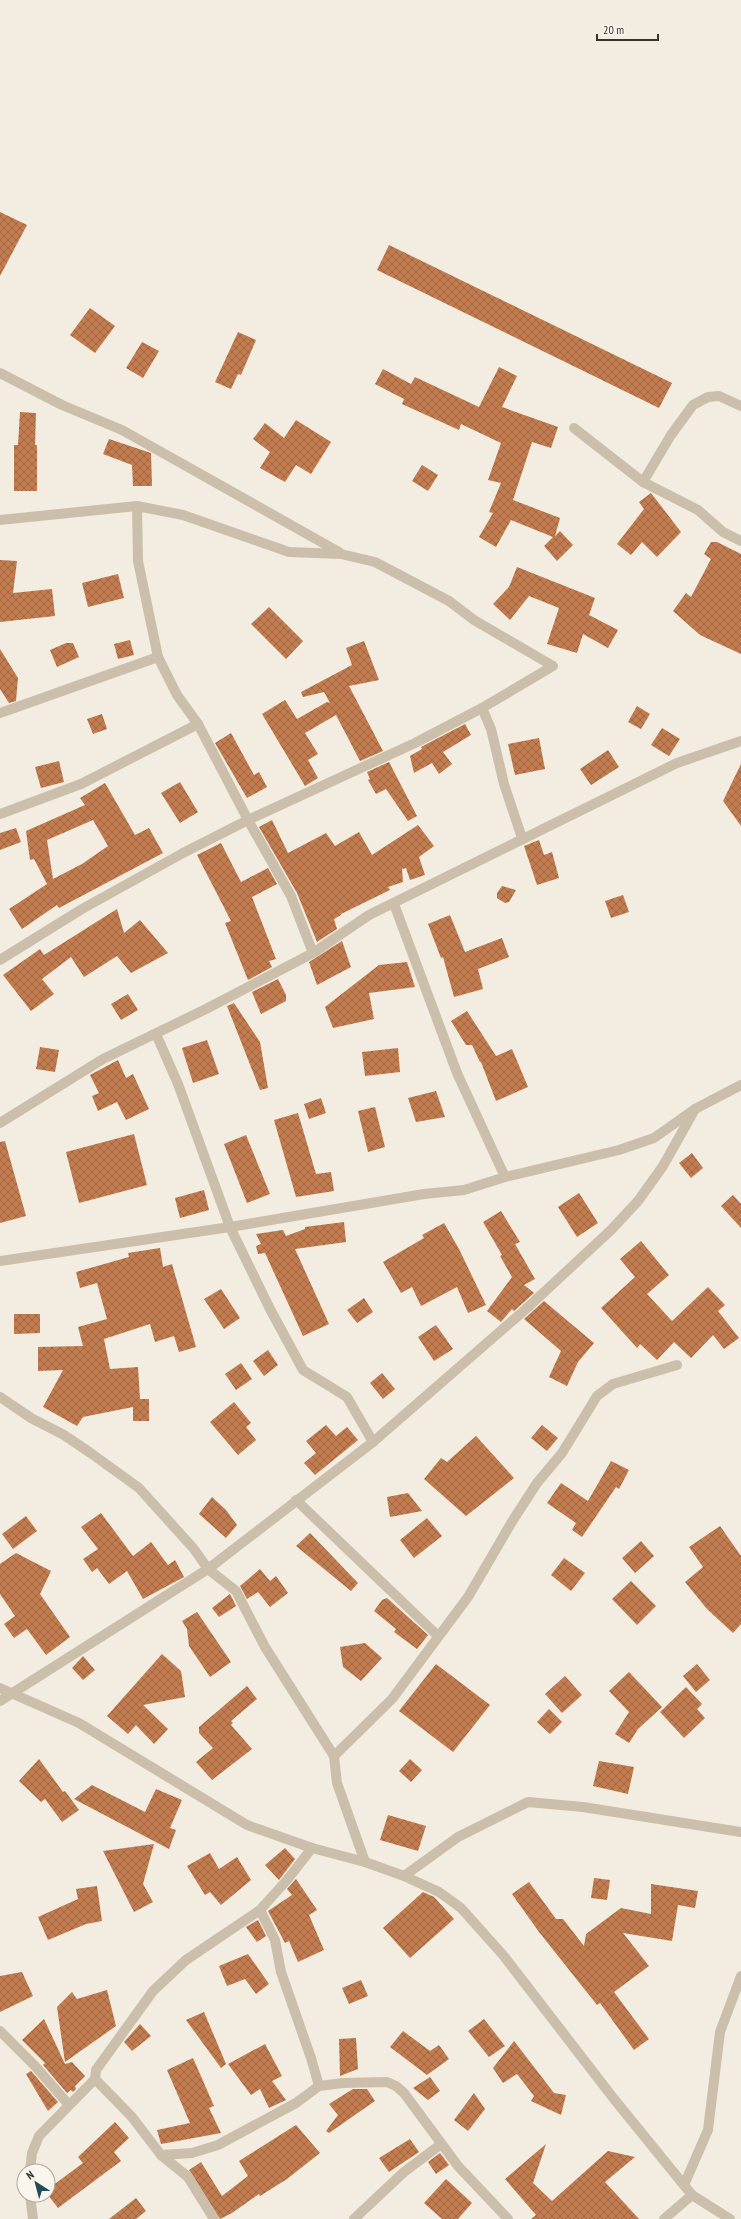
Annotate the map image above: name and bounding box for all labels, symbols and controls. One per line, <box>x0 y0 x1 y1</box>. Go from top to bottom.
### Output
scale bar <box>597 16 658 42</box>
text: 20 m <box>603 22 624 37</box>
north arrow <box>16 2163 56 2203</box>
text: N <box>24 2167 37 2182</box>

